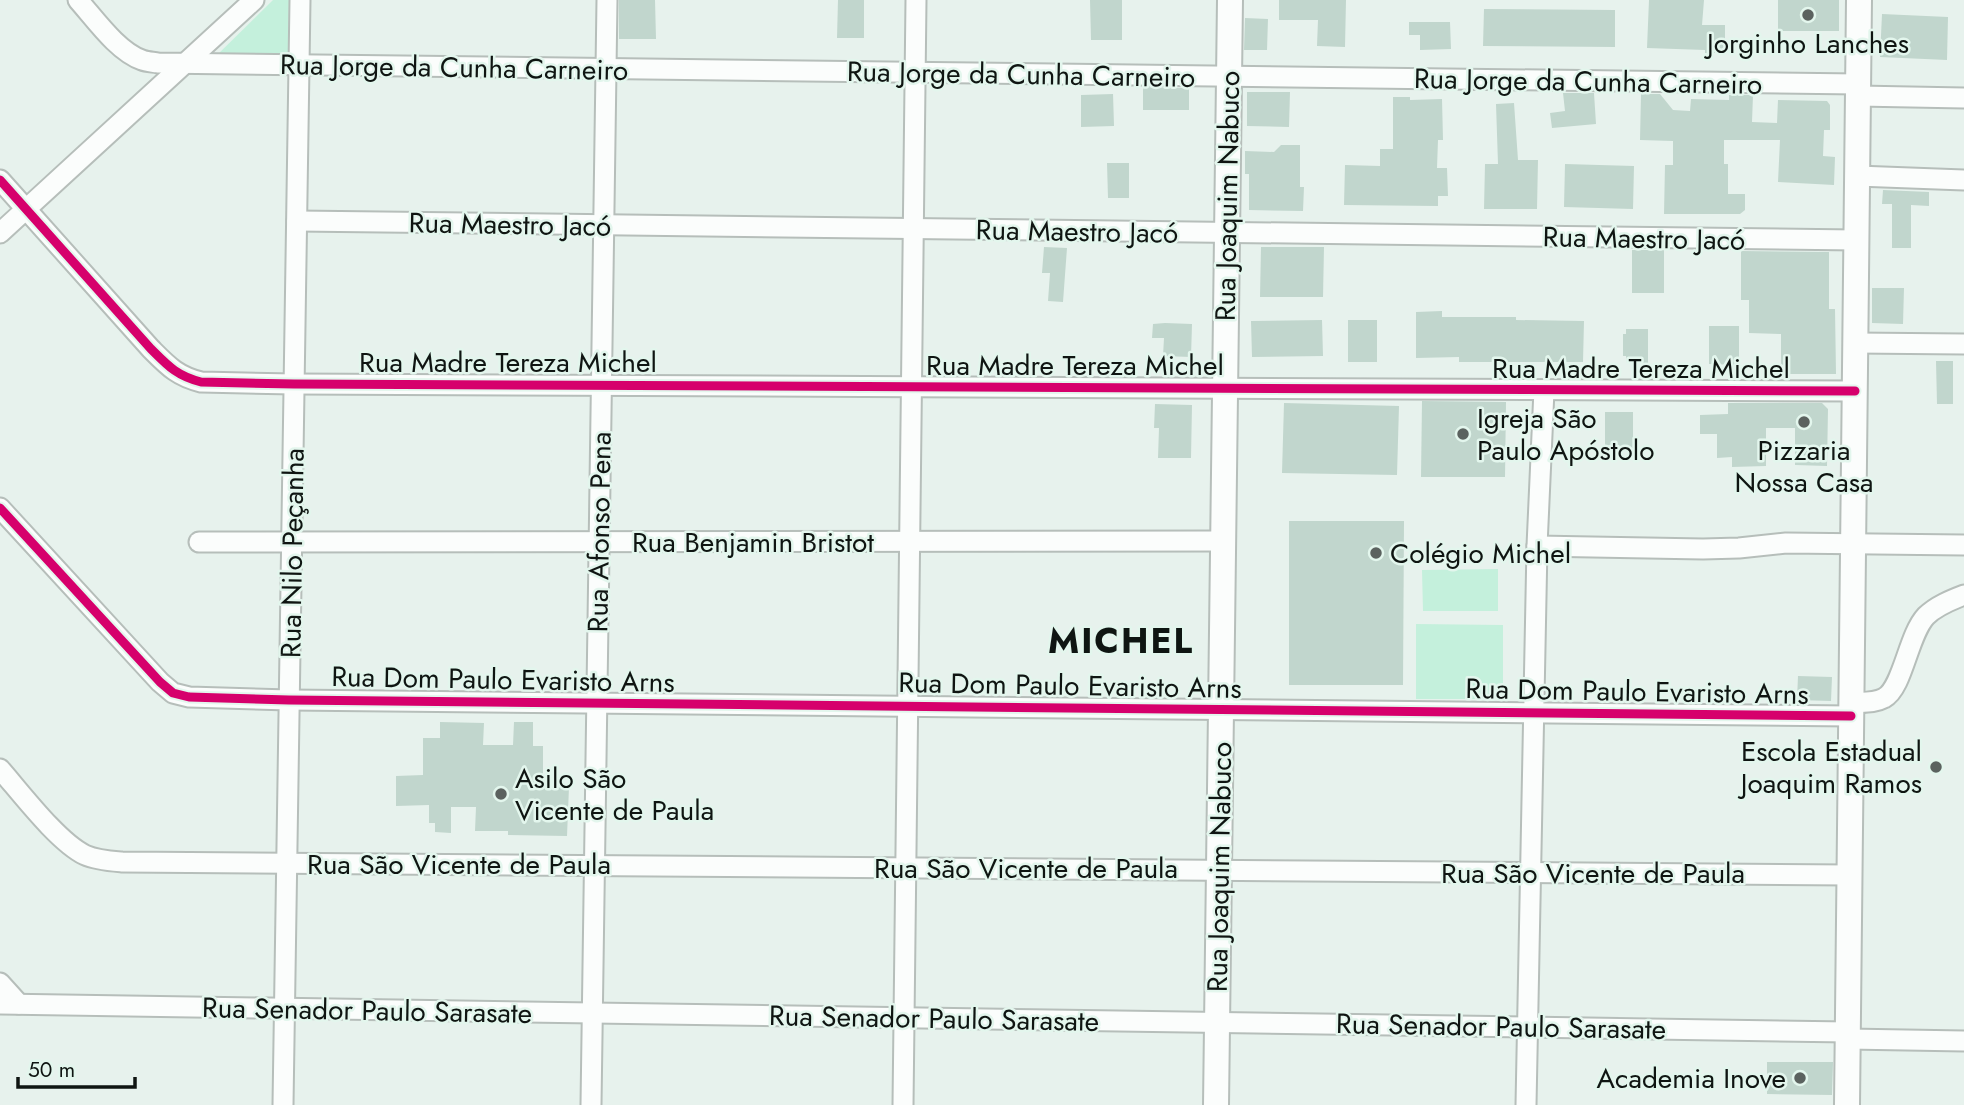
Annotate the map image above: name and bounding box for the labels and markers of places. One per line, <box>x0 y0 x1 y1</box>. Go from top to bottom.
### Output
marker: Jorginho Lanches <box>1800 7 1816 23</box>
place label: Jorginho Lanches <box>1703 23 1909 64</box>
place label: Igreja São Paulo Apóstolo <box>1477 398 1655 471</box>
marker: Pizzaria Nossa Casa <box>1796 414 1812 430</box>
marker: Igreja São Paulo Apóstolo <box>1455 426 1471 442</box>
place label: Pizzaria Nossa Casa <box>1735 430 1873 503</box>
place label: Colégio Michel <box>1390 533 1571 574</box>
marker: Colégio Michel <box>1368 545 1384 561</box>
place label: Escola Estadual Joaquim Ramos <box>1737 731 1922 804</box>
place label: Asilo São Vicente de Paula <box>515 758 714 831</box>
marker: Escola Estadual Joaquim Ramos <box>1928 759 1944 775</box>
marker: Asilo São Vicente de Paula <box>493 786 509 802</box>
place label: Academia Inove <box>1597 1058 1786 1099</box>
marker: Academia Inove <box>1792 1070 1808 1086</box>

